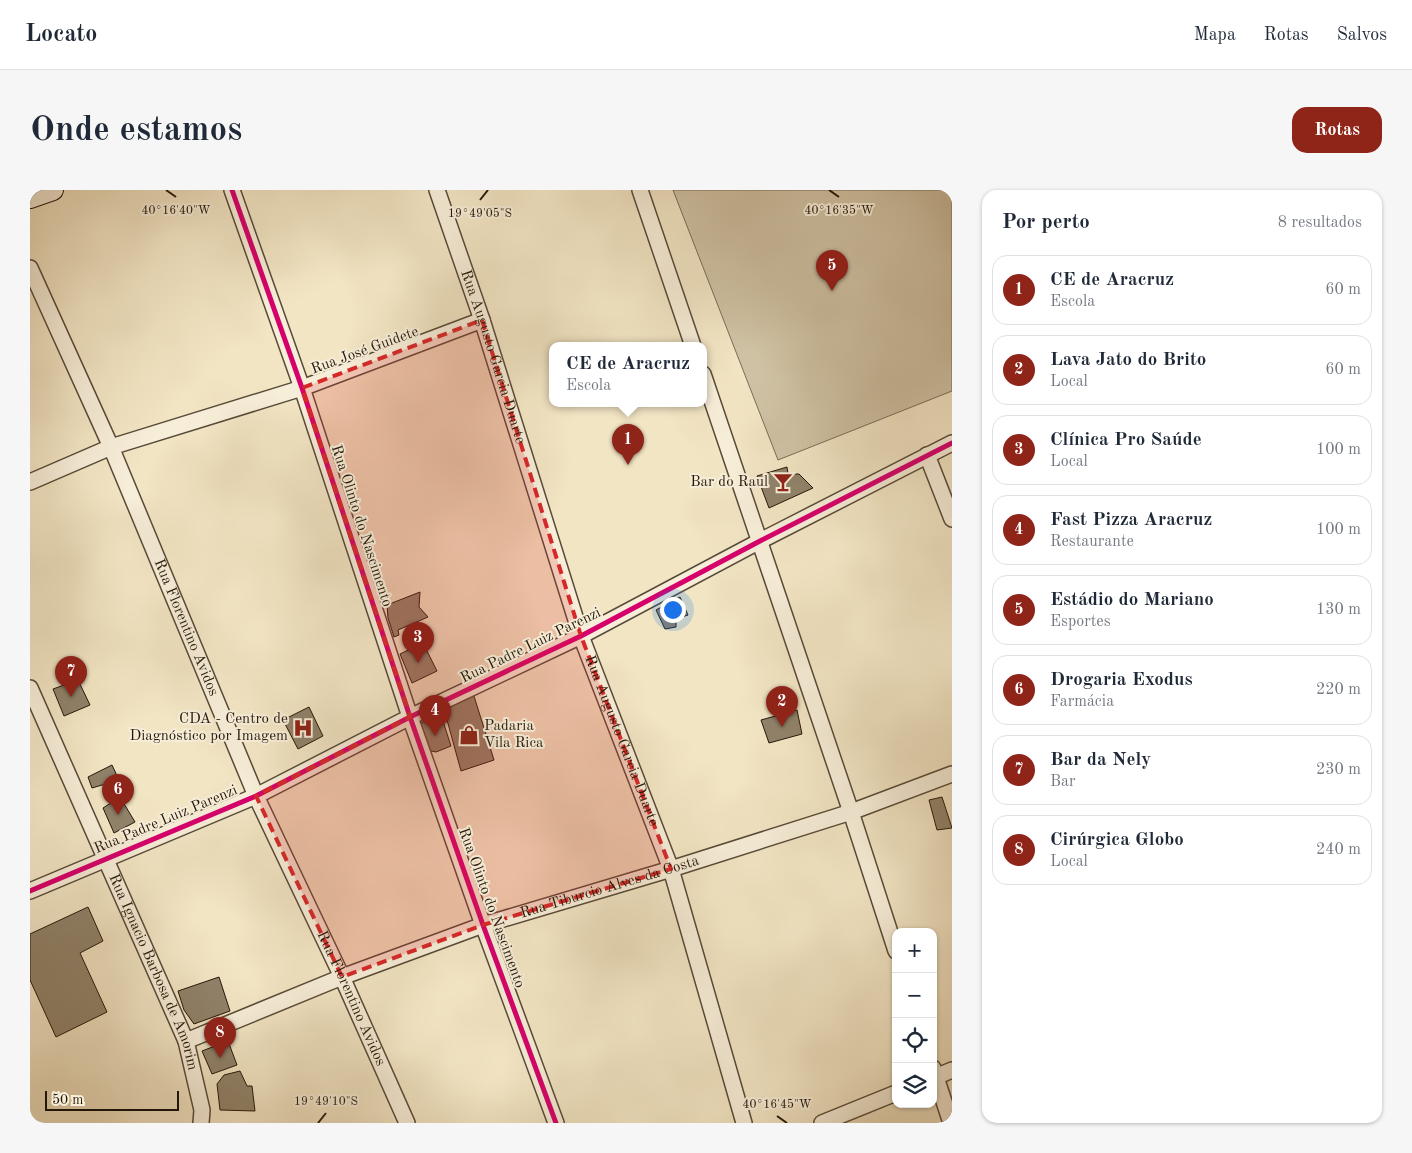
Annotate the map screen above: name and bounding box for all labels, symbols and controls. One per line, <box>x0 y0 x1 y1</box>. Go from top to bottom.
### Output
text: Locato <box>25 23 97 47</box>
text: Mapa <box>1194 26 1236 44</box>
text: Rotas <box>1264 26 1309 44</box>
text: Salvos <box>1337 26 1387 44</box>
button: Rotas <box>1292 107 1382 153</box>
text: Onde estamos <box>30 113 242 148</box>
text: 40°16'35"W <box>804 204 874 217</box>
text: 40°16'40"W <box>141 205 211 217</box>
text: 19°49'05"S <box>448 207 512 220</box>
text: Por perto <box>1002 212 1090 233</box>
text: 8 resultados <box>1278 215 1362 231</box>
pin: 5 <box>816 250 848 291</box>
street label: Rua Augusto Garcia Duarte <box>458 268 528 446</box>
text: CE de Aracruz <box>1050 271 1174 290</box>
text: 1 <box>1014 282 1024 298</box>
text: 60 m <box>1325 282 1361 298</box>
text: Escola <box>1050 294 1095 310</box>
street label: Rua José Guidete <box>309 325 421 377</box>
popup <box>549 342 707 407</box>
text: Lava Jato do Brito <box>1050 351 1206 370</box>
text: CE de Aracruz <box>566 355 690 374</box>
text: 2 <box>1014 362 1024 378</box>
text: 60 m <box>1325 362 1361 378</box>
text: Local <box>1050 374 1088 390</box>
text: Escola <box>566 378 611 394</box>
pin: 1 <box>612 424 644 465</box>
text: Clínica Pro Saúde <box>1050 431 1202 450</box>
text: 3 <box>1014 442 1024 458</box>
text: 100 m <box>1316 442 1361 458</box>
street label: Rua Olinto do Nascimento <box>328 443 394 609</box>
text: Local <box>1050 454 1088 470</box>
bar icon: Bar do Raul <box>772 471 794 493</box>
place label: Bar do Raul <box>690 475 768 490</box>
text: Fast Pizza Aracruz <box>1050 511 1212 530</box>
text: 4 <box>1014 522 1024 538</box>
text: 100 m <box>1316 522 1361 538</box>
text: Restaurante <box>1050 534 1134 550</box>
street label: Rua Florentino Avidos <box>151 557 221 698</box>
text: Estádio do Mariano <box>1050 591 1214 610</box>
your location <box>660 597 686 623</box>
text: 5 <box>1014 602 1024 618</box>
text: 130 m <box>1316 602 1361 618</box>
street label: Rua Padre Luiz Parenzi <box>458 605 604 687</box>
text: Esportes <box>1050 614 1111 630</box>
pin: 3 <box>402 622 434 663</box>
street label: Rua Augusto Garcia Duarte <box>582 653 661 828</box>
pin: 7 <box>55 656 87 697</box>
text: Drogaria Exodus <box>1050 671 1193 690</box>
text: 6 <box>1014 682 1024 698</box>
text: 220 m <box>1316 682 1361 698</box>
pin: 2 <box>766 686 798 727</box>
text: Farmácia <box>1050 694 1114 710</box>
pin: 4 <box>419 695 451 736</box>
place label: CDA - Centro de Diagnóstico por Imagem <box>130 712 288 744</box>
hospital icon: CDA - Centro de Diagnóstico por Imagem <box>292 717 314 739</box>
place label: Padaria Vila Rica <box>484 719 544 751</box>
shop icon: Padaria Vila Rica <box>458 724 480 746</box>
text: Bar da Nely <box>1050 751 1151 770</box>
text: 7 <box>1014 762 1024 778</box>
text: 230 m <box>1316 762 1361 778</box>
pin: 6 <box>102 774 134 815</box>
text: Bar <box>1050 774 1076 790</box>
street label: Rua Padre Luiz Parenzi <box>92 783 240 857</box>
street label: Rua Olinto do Nascimento <box>455 826 527 990</box>
text: Cirúrgica Globo <box>1050 831 1184 850</box>
text: 8 <box>1014 842 1024 858</box>
text: 240 m <box>1316 842 1361 858</box>
street label: Rua Tiburcio Alves da Costa <box>518 853 701 921</box>
text: Local <box>1050 854 1088 870</box>
street label: Rua Ignacio Barbosa de Amorim <box>106 872 200 1072</box>
map controls <box>892 928 937 1108</box>
button: + <box>892 928 937 973</box>
street label: Rua Florentino Avidos <box>314 929 388 1068</box>
button: − <box>892 973 937 1018</box>
pin: 8 <box>204 1017 236 1058</box>
button: locate <box>892 1018 937 1063</box>
button: layers <box>892 1063 937 1108</box>
scale bar <box>45 1088 179 1111</box>
text: 50 m <box>52 1093 83 1107</box>
text: 19°49'10"S <box>294 1096 358 1108</box>
text: 40°16'45"W <box>742 1098 812 1111</box>

